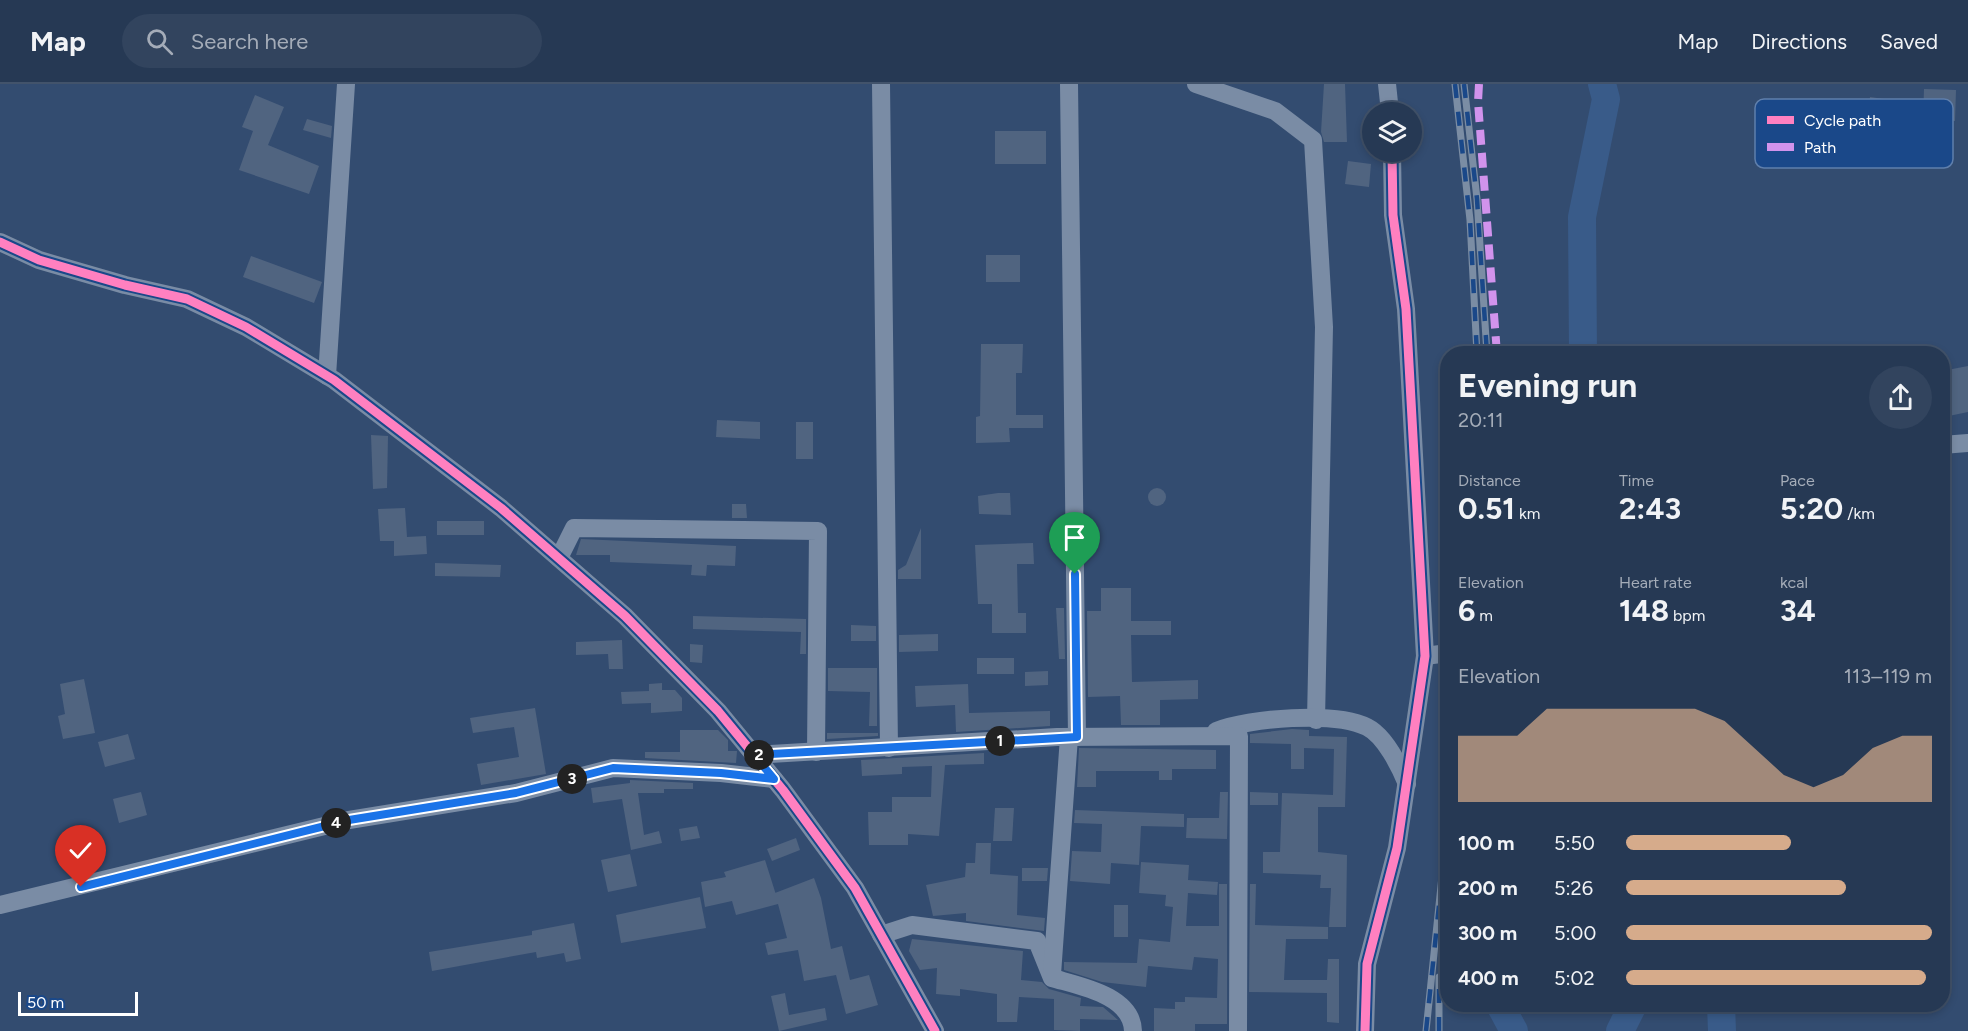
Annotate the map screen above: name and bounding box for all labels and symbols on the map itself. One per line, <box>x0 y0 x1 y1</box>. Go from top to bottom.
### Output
legend <box>1755 99 1953 168</box>
text: Cycle path <box>1804 111 1881 130</box>
text: Path <box>1804 138 1836 157</box>
pin <box>1049 512 1100 574</box>
pin: 1 <box>985 726 1015 756</box>
pin: 2 <box>744 740 774 770</box>
pin: 3 <box>557 764 587 794</box>
pin: 4 <box>321 808 351 838</box>
pin <box>55 825 106 887</box>
scale bar <box>18 989 138 1016</box>

